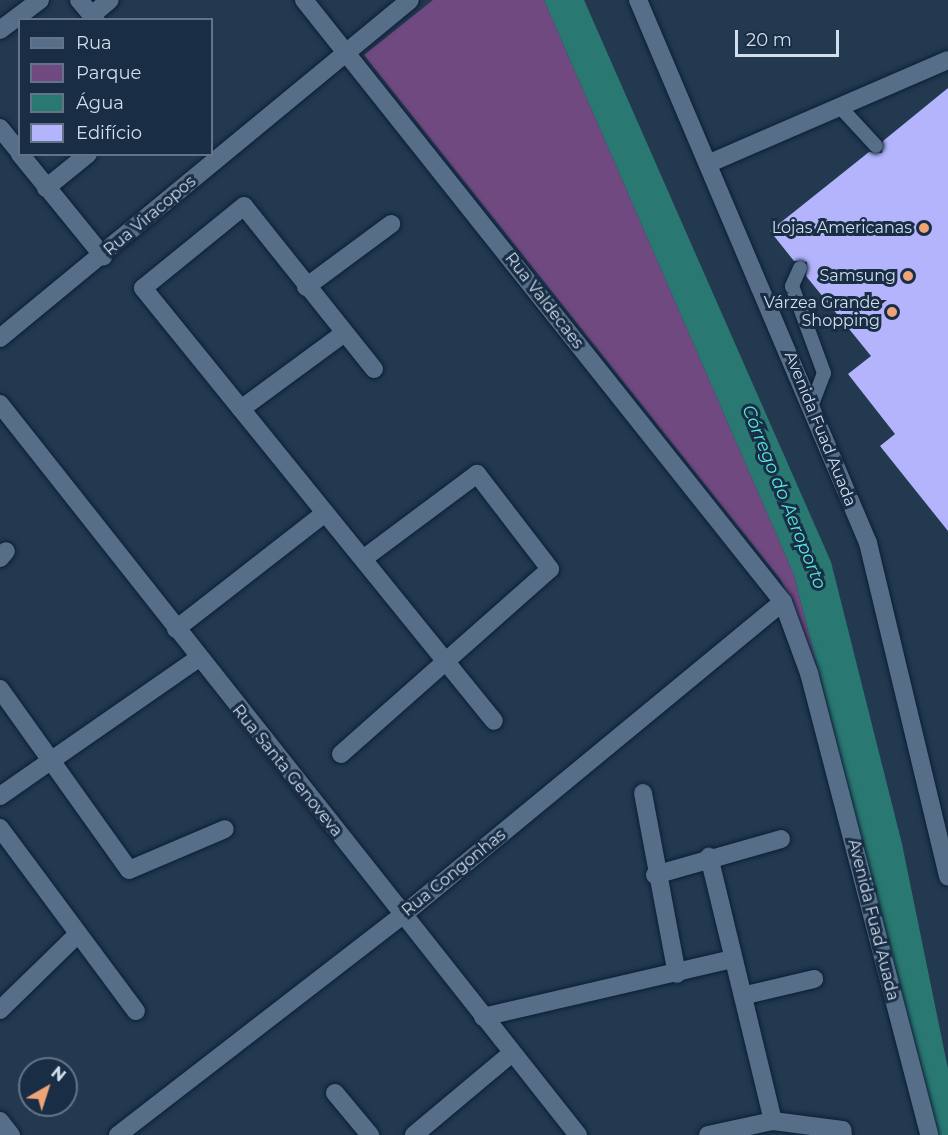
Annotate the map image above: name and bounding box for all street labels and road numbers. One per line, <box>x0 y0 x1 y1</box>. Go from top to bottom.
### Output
street label: Rua Viracopos <box>100 172 200 260</box>
street label: Rua Valdecaes <box>501 249 587 353</box>
street label: Avenida Fuad Auada <box>780 349 860 509</box>
street label: Rua Santa Genoveva <box>228 701 346 841</box>
street label: Rua Congonhas <box>398 825 510 921</box>
street label: Avenida Fuad Auada <box>844 837 902 1003</box>

